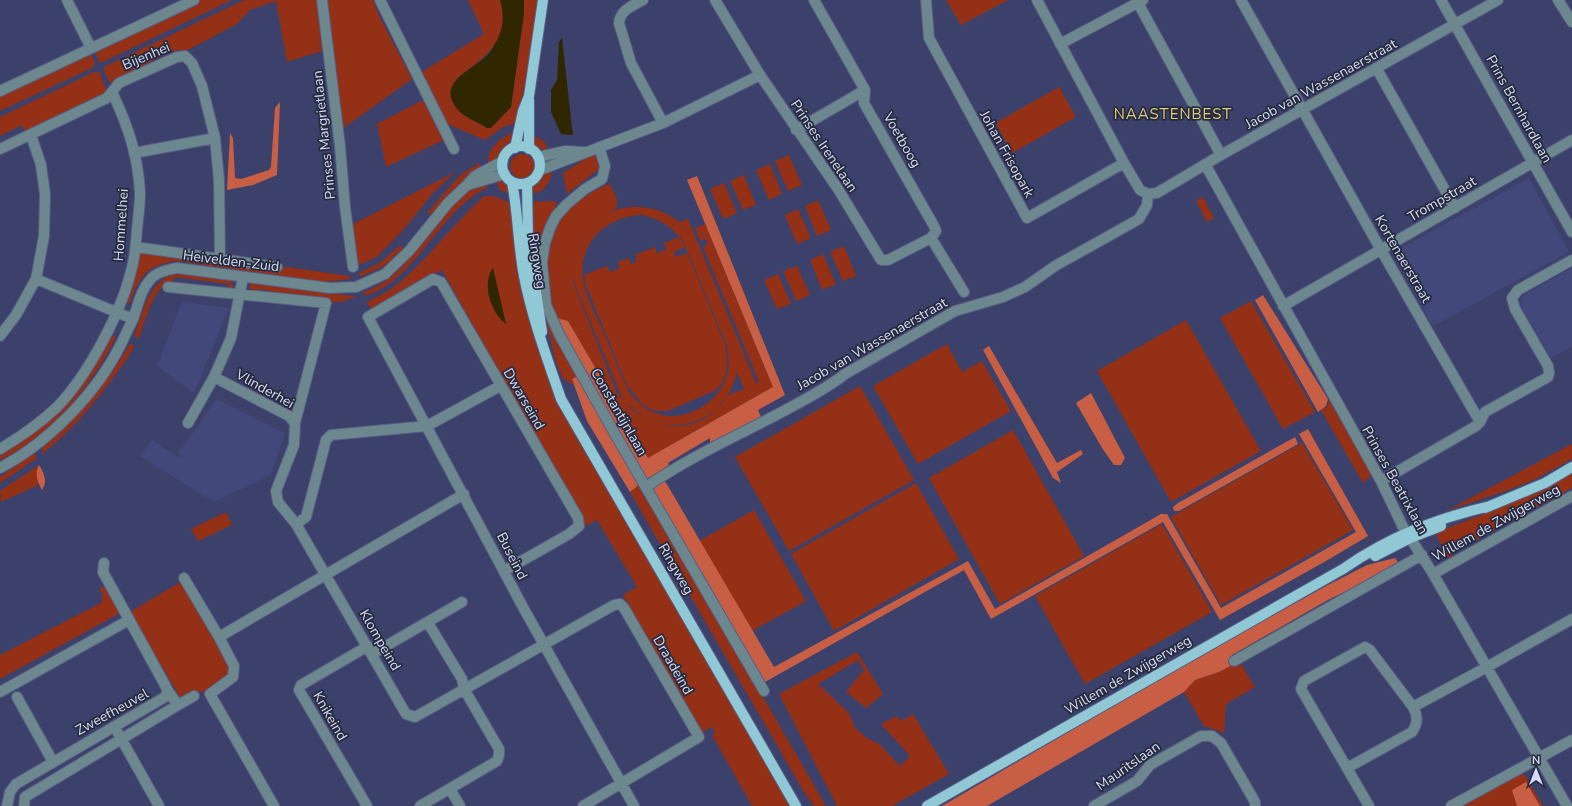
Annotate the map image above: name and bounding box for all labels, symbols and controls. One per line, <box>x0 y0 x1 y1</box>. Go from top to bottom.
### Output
street label: Jacob van Wassenaerstraat <box>1241 34 1400 134</box>
street label: Bijenhei <box>119 37 173 75</box>
street label: Prins Bernhardlaan <box>1481 52 1557 166</box>
street label: Prinses Margrietlaan <box>308 70 340 200</box>
street label: Prinses Irenelaan <box>786 96 862 196</box>
district label: NAASTENBEST <box>1114 104 1232 124</box>
street label: Johan Frisopark <box>975 106 1039 202</box>
street label: Voetboog <box>878 108 925 171</box>
street label: Trompstraat <box>1404 172 1480 226</box>
street label: Hommelhei <box>109 188 133 262</box>
street label: Kortenaerstraat <box>1370 212 1436 306</box>
street label: Ringweg <box>523 232 551 290</box>
street label: Heivelden-Zuid <box>182 246 280 276</box>
street label: Jacob van Wassenaerstraat <box>792 293 951 395</box>
street label: Vlinderhei <box>231 365 298 413</box>
street label: Dwarseind <box>499 365 549 433</box>
street label: Constantijnlaan <box>586 365 652 459</box>
street label: Prinses Beatrixlaan <box>1357 422 1433 538</box>
street label: Willem de Zwijgerweg <box>1429 480 1563 566</box>
street label: Buseind <box>492 529 532 583</box>
street label: Ringweg <box>654 540 698 598</box>
street label: Klompeind <box>355 606 405 674</box>
street label: Willem de Zwijgerweg <box>1061 631 1195 719</box>
street label: Draadeind <box>648 632 698 698</box>
street label: Zweefheuvel <box>72 684 153 740</box>
street label: Knikeind <box>308 688 352 744</box>
street label: Mauritslaan <box>1092 737 1164 795</box>
north arrow <box>1516 750 1556 790</box>
text: N <box>1532 753 1540 768</box>

